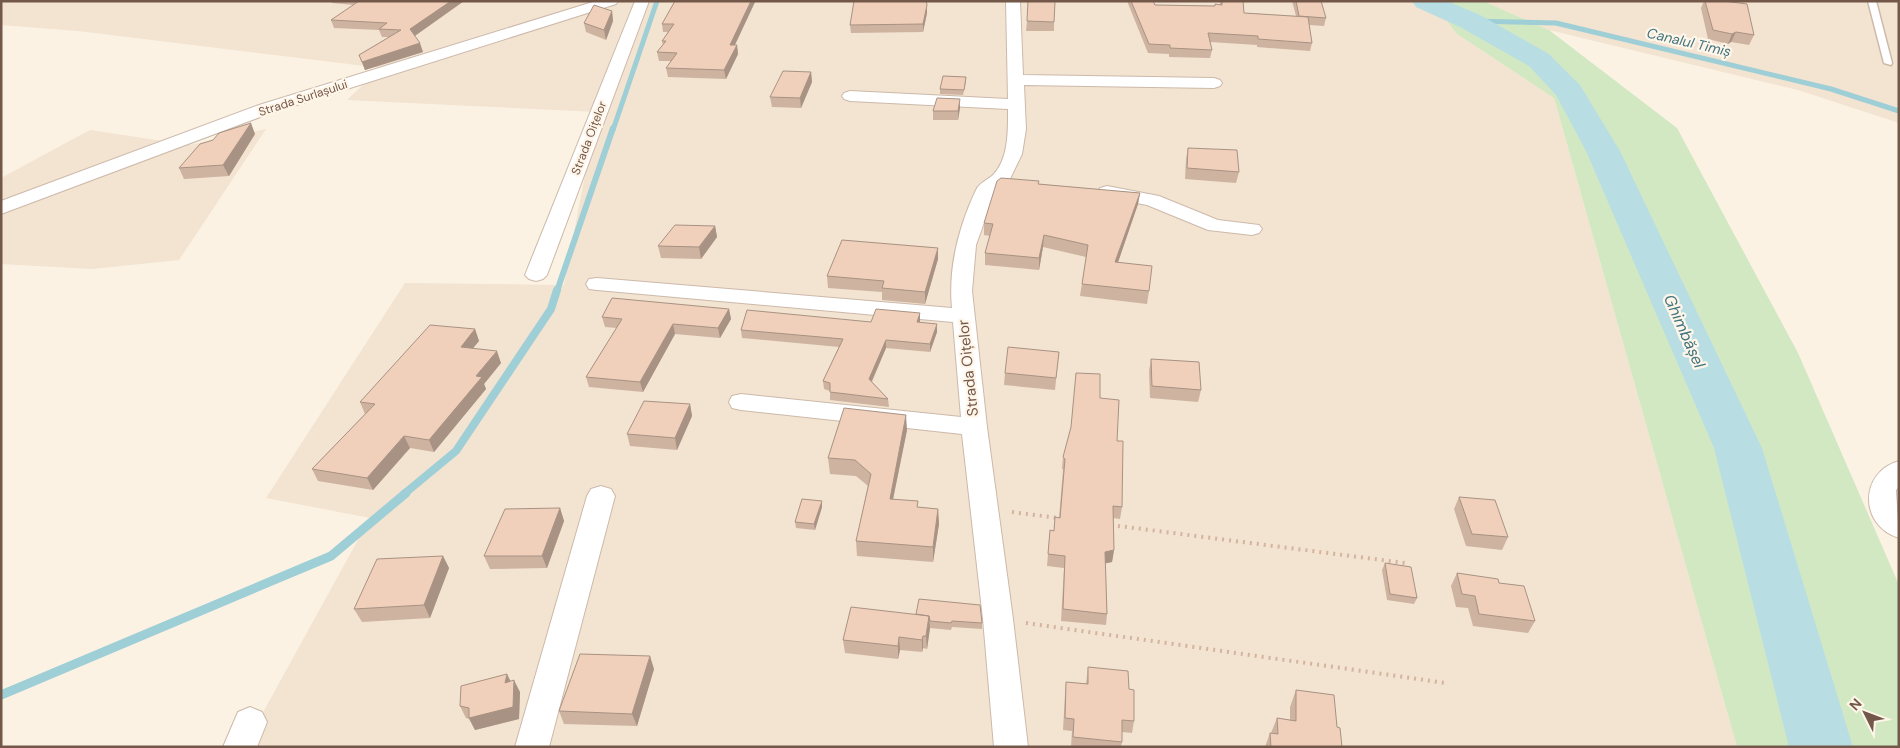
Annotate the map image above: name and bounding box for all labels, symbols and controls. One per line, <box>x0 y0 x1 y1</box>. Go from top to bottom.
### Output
water label: Canalul Timiș <box>1645 24 1733 60</box>
street label: Strada Surlașului <box>256 76 350 120</box>
street label: Strada Oițelor <box>568 98 611 177</box>
water label: Ghimbășel <box>1659 291 1710 372</box>
street label: Strada Oițelor <box>953 318 983 417</box>
north arrow <box>1840 688 1890 738</box>
text: N <box>1845 694 1865 714</box>

